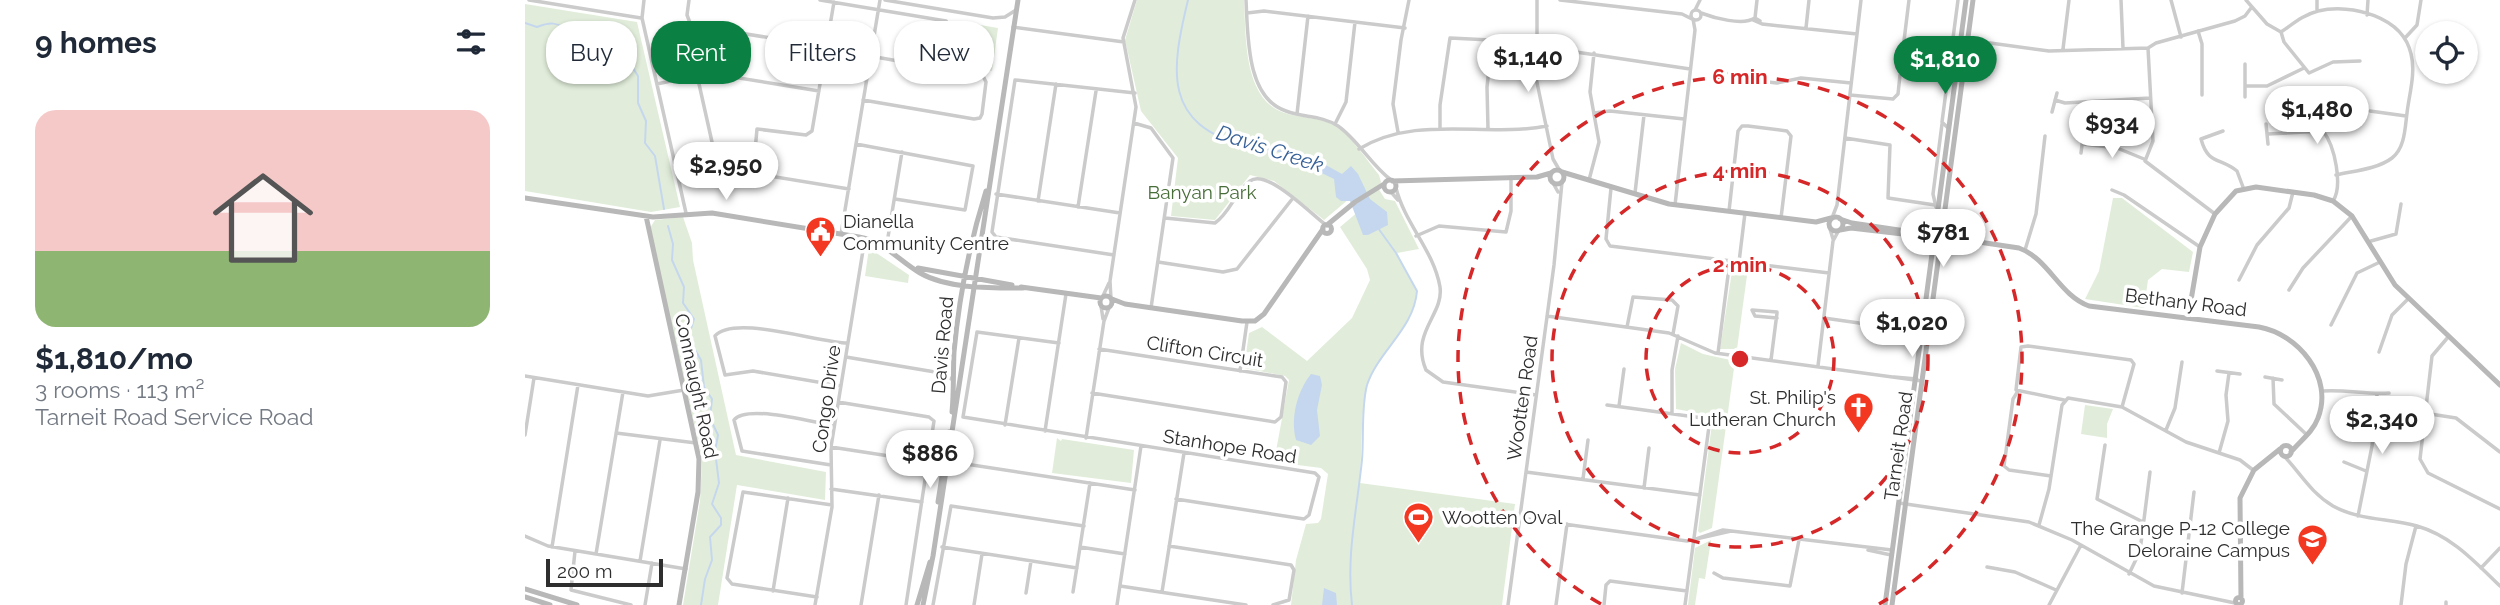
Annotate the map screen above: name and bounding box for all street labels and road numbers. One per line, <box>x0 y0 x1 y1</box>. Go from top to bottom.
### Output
street label: Bethany Road <box>2124 284 2248 320</box>
street label: Davis Road <box>927 296 957 394</box>
street label: Connaught Road <box>671 311 723 461</box>
street label: Clifton Circuit <box>1145 331 1266 371</box>
street label: Wootten Road <box>1502 334 1542 462</box>
street label: Congo Drive <box>808 344 844 454</box>
street label: Tarneit Road <box>1879 390 1917 502</box>
street label: Stanhope Road <box>1162 425 1298 467</box>

